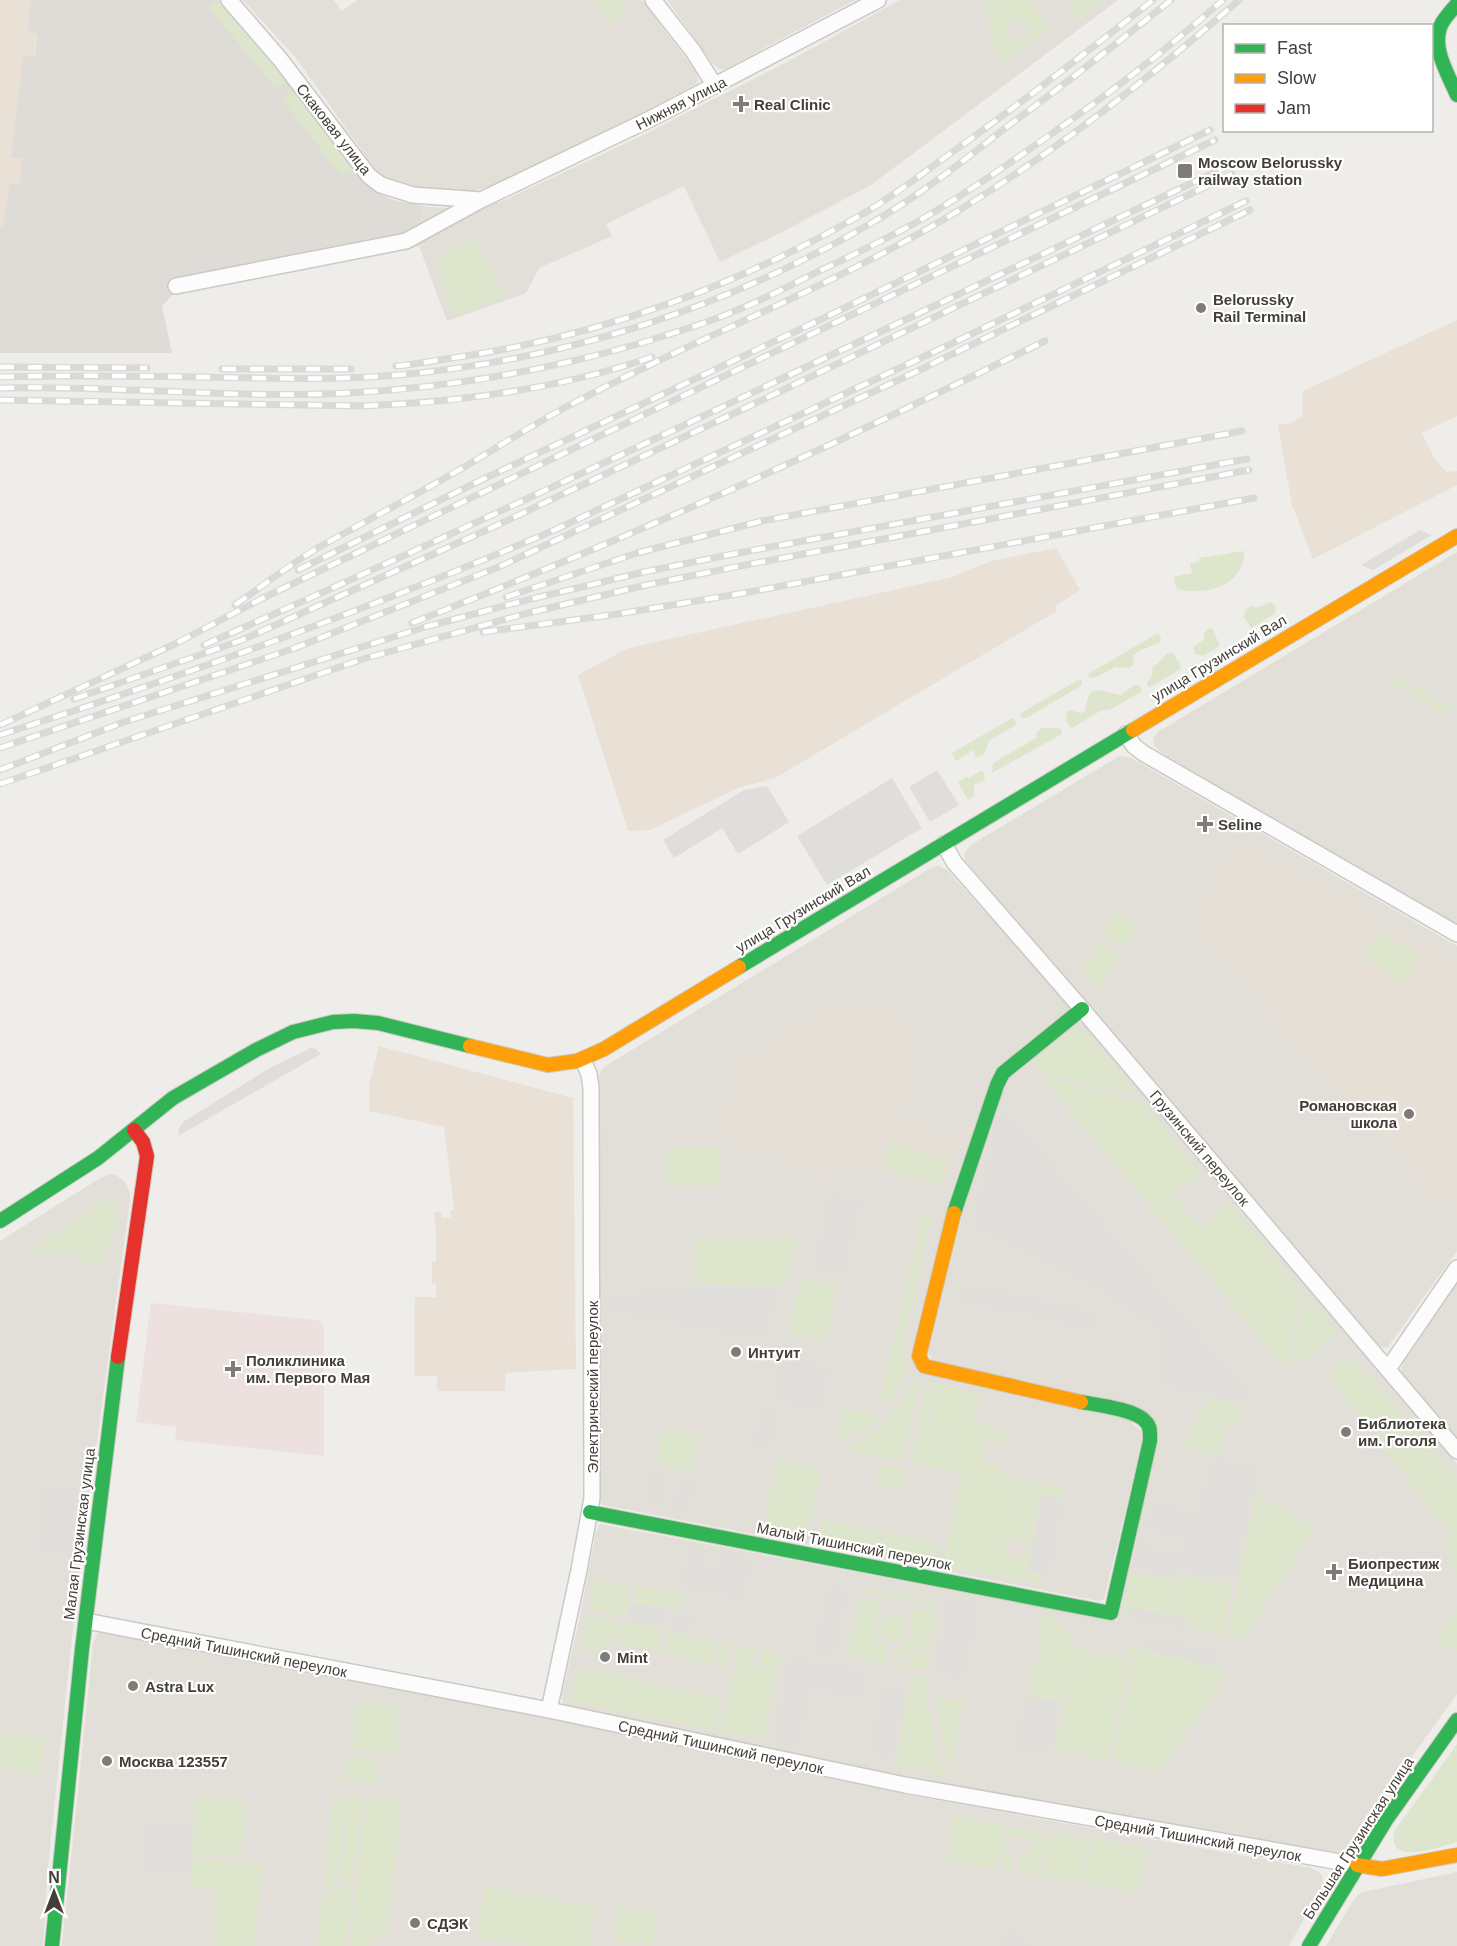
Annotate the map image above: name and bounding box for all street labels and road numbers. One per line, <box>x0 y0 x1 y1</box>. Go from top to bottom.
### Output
street label: Нижняя улица <box>633 73 730 133</box>
street label: Скаковая улица <box>293 80 375 178</box>
street label: улица Грузинский Вал <box>1149 611 1289 705</box>
street label: улица Грузинский Вал <box>733 862 873 956</box>
street label: Грузинский переулок <box>1147 1087 1254 1210</box>
street label: Электрический переулок <box>584 1300 601 1473</box>
street label: Малая Грузинская улица <box>60 1446 98 1621</box>
street label: Малый Тишинский переулок <box>755 1519 953 1573</box>
street label: Средний Тишинский переулок <box>139 1624 349 1680</box>
street label: Средний Тишинский переулок <box>617 1717 826 1777</box>
street label: Большая Грузинская улица <box>1299 1753 1417 1922</box>
street label: Средний Тишинский переулок <box>1093 1811 1303 1865</box>

